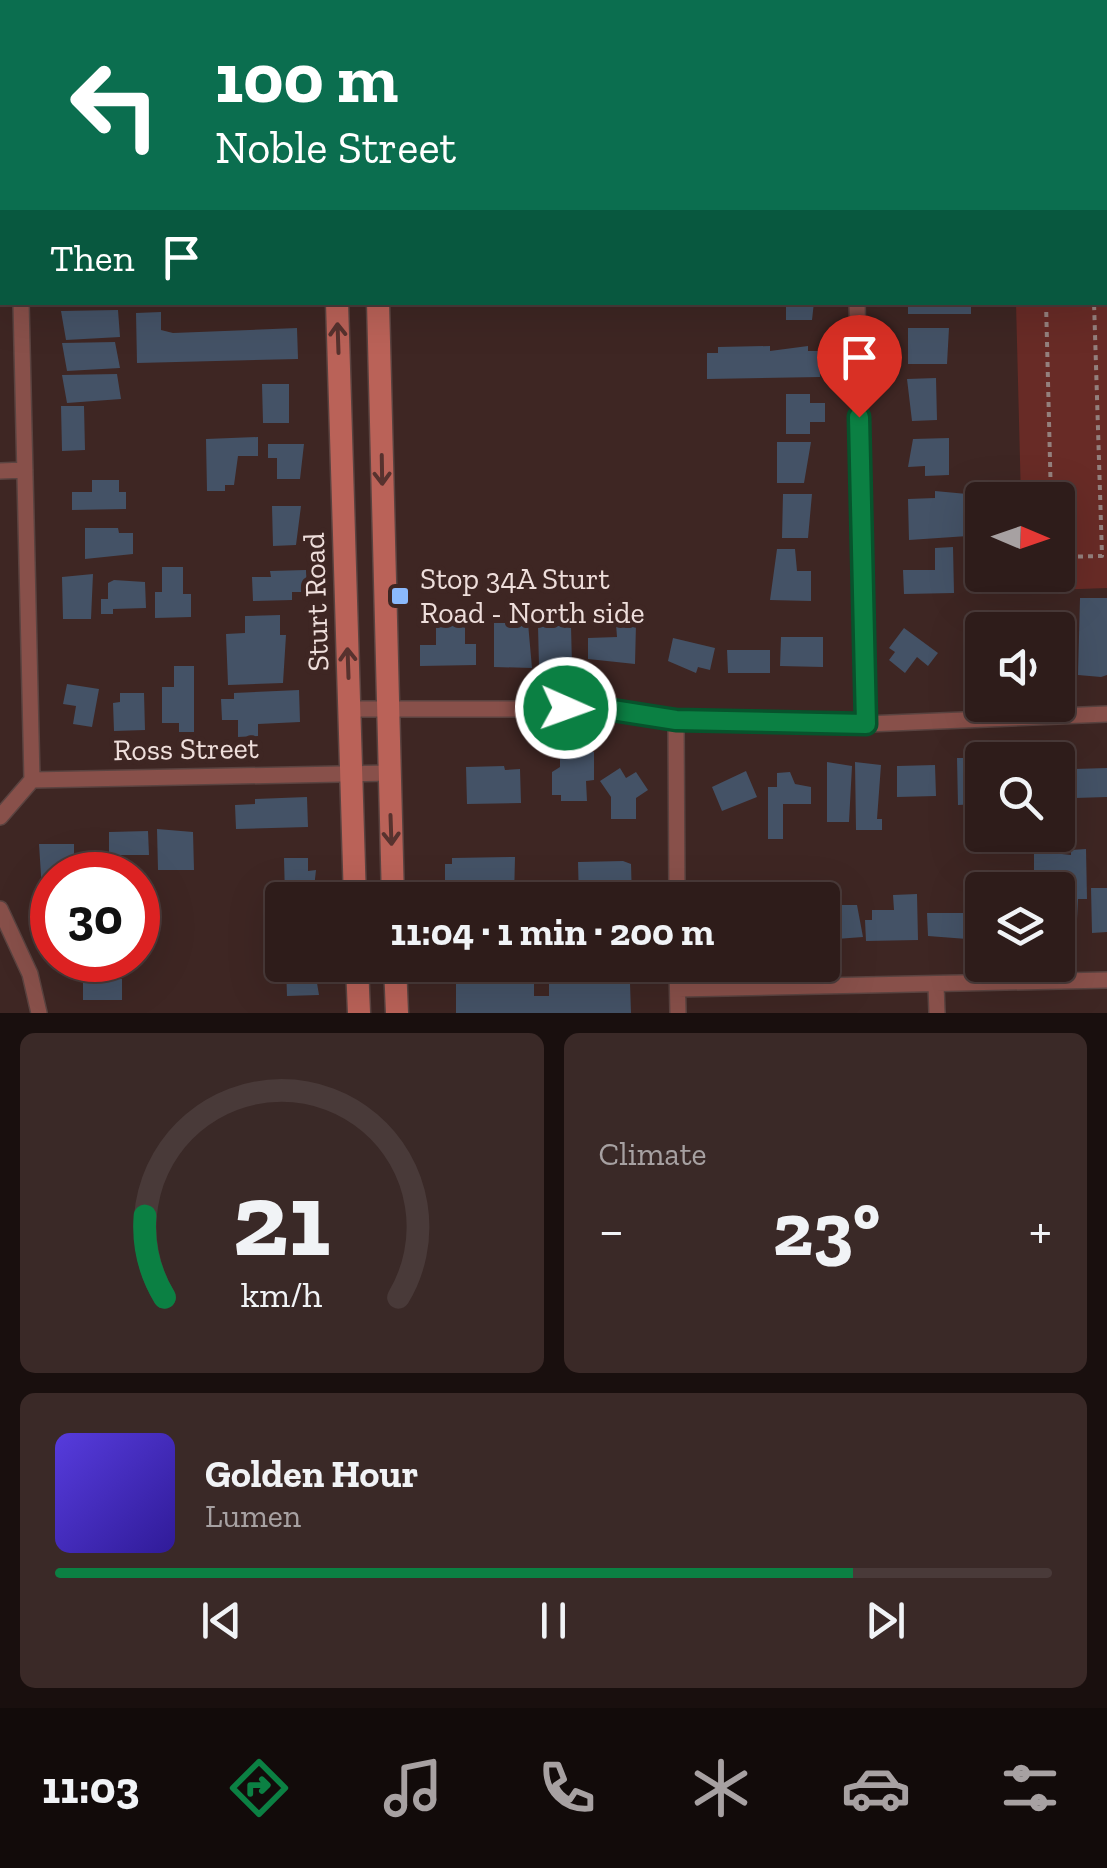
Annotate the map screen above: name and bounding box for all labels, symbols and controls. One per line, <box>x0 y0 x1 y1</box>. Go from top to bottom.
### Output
text: 100 m <box>215 36 398 120</box>
icon: left <box>50 40 180 170</box>
text: Noble Street <box>215 121 456 175</box>
icon: arrive <box>154 230 209 285</box>
text: Then <box>50 235 134 281</box>
pin <box>817 315 902 418</box>
one-way arrow <box>329 322 348 354</box>
icon: arrive <box>832 330 887 385</box>
one-way arrow <box>372 452 392 485</box>
north arrow <box>965 482 1075 592</box>
map controls <box>965 482 1075 982</box>
street label: Sturt Road <box>296 531 336 672</box>
place label: Stop 34A Sturt Road - North side <box>420 561 645 631</box>
marker: Stop 34A Sturt Road - North side <box>389 585 411 607</box>
button: sound <box>965 612 1075 722</box>
one-way arrow <box>339 647 358 679</box>
position arrow <box>514 656 618 760</box>
street label: Ross Street <box>113 730 259 768</box>
button: search <box>965 742 1075 852</box>
one-way arrow <box>382 813 401 845</box>
speed limit sign: 30 <box>30 852 160 982</box>
button: layers <box>965 872 1075 982</box>
text: 11:04 · 1 min · 200 m <box>391 909 714 955</box>
text: Climate <box>599 1135 707 1173</box>
text: 21 <box>233 1157 331 1282</box>
text: 23° <box>773 1184 880 1274</box>
text: − <box>599 1197 624 1263</box>
text: + <box>1029 1197 1052 1263</box>
text: km/h <box>241 1273 323 1316</box>
text: Golden Hour <box>205 1451 418 1497</box>
text: Lumen <box>205 1497 301 1535</box>
icon: previous <box>194 1593 249 1648</box>
icon: pause <box>526 1593 581 1648</box>
icon: next <box>858 1593 913 1648</box>
icon: directions <box>224 1753 294 1823</box>
icon: music <box>378 1753 448 1823</box>
icon: phone <box>532 1753 602 1823</box>
icon: climate <box>686 1753 756 1823</box>
icon: car <box>841 1753 911 1823</box>
icon: filters <box>995 1753 1065 1823</box>
text: 11:03 <box>42 1761 140 1815</box>

